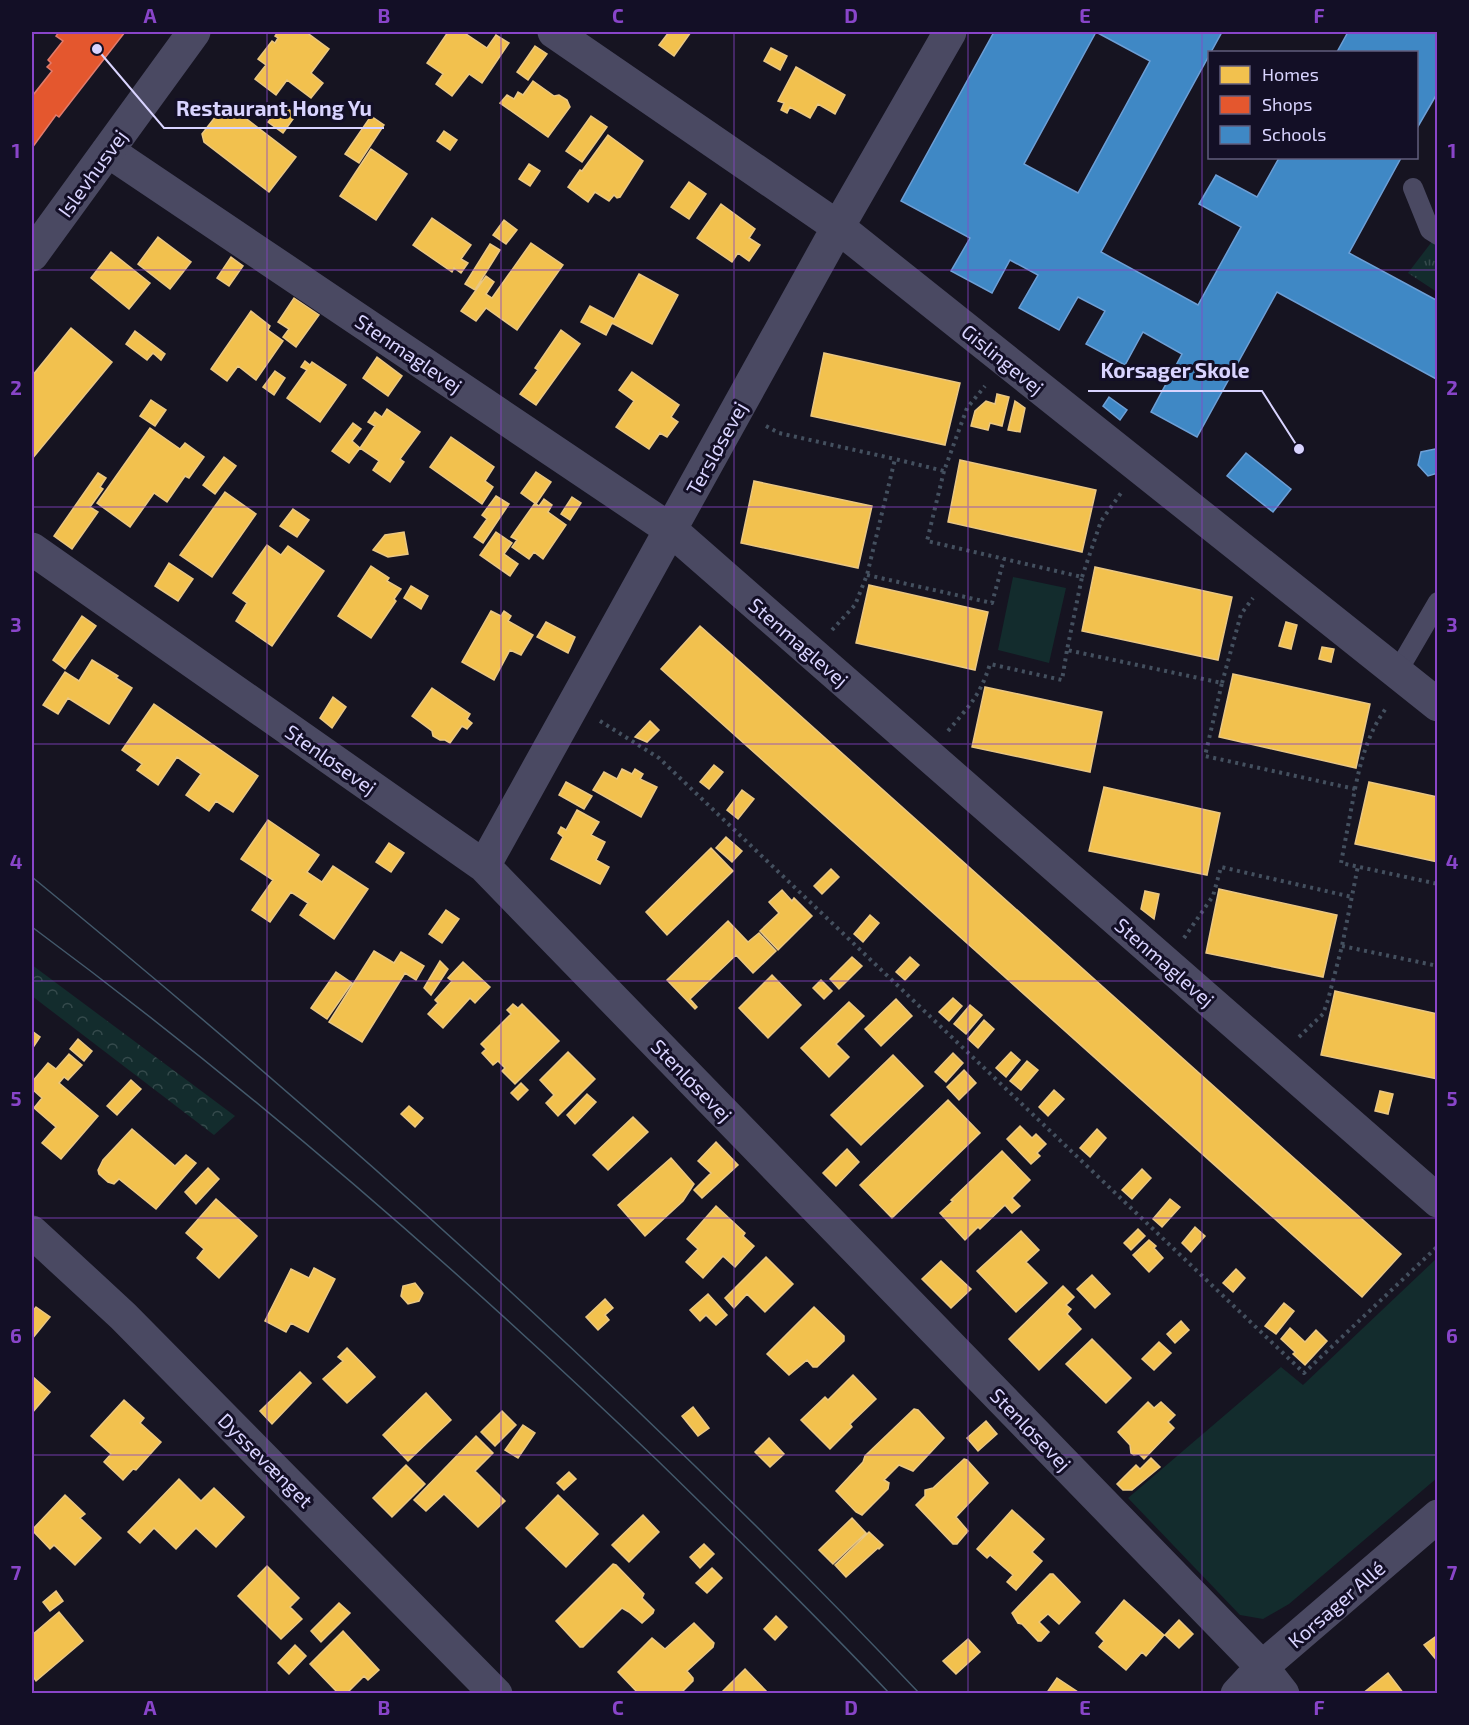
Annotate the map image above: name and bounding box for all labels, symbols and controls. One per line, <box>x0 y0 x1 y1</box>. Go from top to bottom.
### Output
text: A <box>143 3 157 27</box>
text: B <box>378 3 390 27</box>
text: C <box>612 3 624 27</box>
text: D <box>844 3 858 27</box>
text: E <box>1079 3 1091 27</box>
text: F <box>1313 3 1325 27</box>
legend <box>1208 51 1418 159</box>
text: Homes <box>1262 63 1319 85</box>
callout: Restaurant Hong Yu <box>164 89 384 128</box>
text: Shops <box>1262 93 1312 115</box>
text: Restaurant Hong Yu <box>176 95 372 120</box>
text: Schools <box>1262 123 1326 145</box>
street label: Islevhusvej <box>52 125 132 221</box>
text: 1 <box>12 138 20 162</box>
text: 1 <box>1448 138 1456 162</box>
street label: Stenmaglevej <box>351 308 467 398</box>
street label: Gislingevej <box>957 319 1049 399</box>
callout: Korsager Skole <box>1088 352 1262 391</box>
text: Korsager Skole <box>1100 357 1250 382</box>
text: 2 <box>10 375 22 399</box>
text: 2 <box>1446 375 1458 399</box>
street label: Tersløsevej <box>681 397 751 499</box>
street label: Stenmaglevej <box>744 592 854 692</box>
text: 3 <box>10 612 22 636</box>
text: 3 <box>1446 612 1458 636</box>
street label: Stenløsevej <box>281 719 381 799</box>
text: 4 <box>10 849 23 873</box>
text: 4 <box>1446 849 1459 873</box>
street label: Stenmaglevej <box>1110 912 1220 1012</box>
street label: Stenløsevej <box>647 1034 737 1126</box>
text: 5 <box>10 1086 22 1110</box>
text: 5 <box>1446 1086 1458 1110</box>
text: 6 <box>10 1323 22 1347</box>
text: 6 <box>1446 1323 1458 1347</box>
street label: Stenløsevej <box>986 1383 1076 1475</box>
street label: Dyssevænget <box>214 1408 319 1513</box>
street label: Korsager Allé <box>1283 1555 1389 1653</box>
text: 7 <box>11 1560 22 1584</box>
text: 7 <box>1447 1560 1458 1584</box>
text: A <box>143 1695 157 1719</box>
text: B <box>378 1695 390 1719</box>
text: C <box>612 1695 624 1719</box>
text: D <box>844 1695 858 1719</box>
text: E <box>1079 1695 1091 1719</box>
text: F <box>1313 1695 1325 1719</box>

